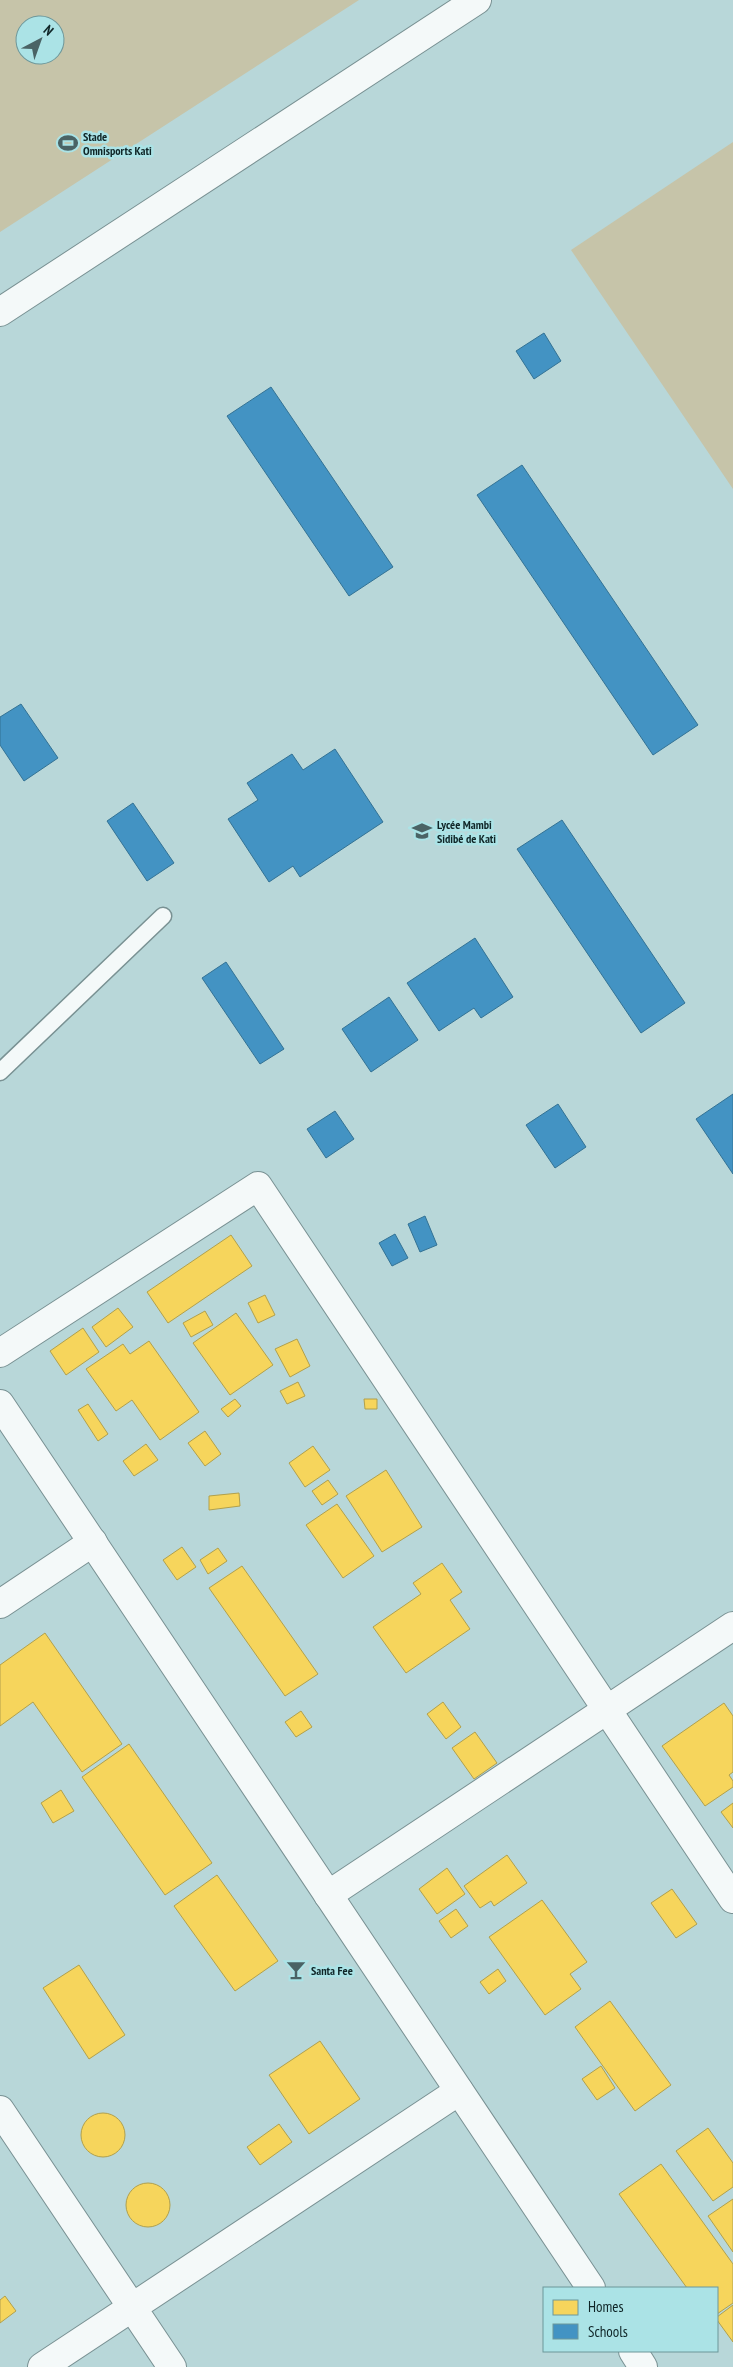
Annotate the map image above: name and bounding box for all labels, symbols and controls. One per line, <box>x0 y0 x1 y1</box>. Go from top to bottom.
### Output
north arrow <box>15 15 65 65</box>
text: N <box>40 21 57 39</box>
place label: Stade Omnisports Kati <box>83 129 152 158</box>
sports icon: Stade Omnisports Kati <box>57 132 79 154</box>
place label: Lycée Mambi Sidibé de Kati <box>437 817 496 846</box>
school or university icon: Lycée Mambi Sidibé de Kati <box>411 820 433 842</box>
bar icon: Santa Fee <box>285 1959 307 1981</box>
place label: Santa Fee <box>311 1963 353 1978</box>
legend <box>543 2287 718 2352</box>
text: Homes <box>588 2297 624 2316</box>
text: Schools <box>588 2322 628 2341</box>

